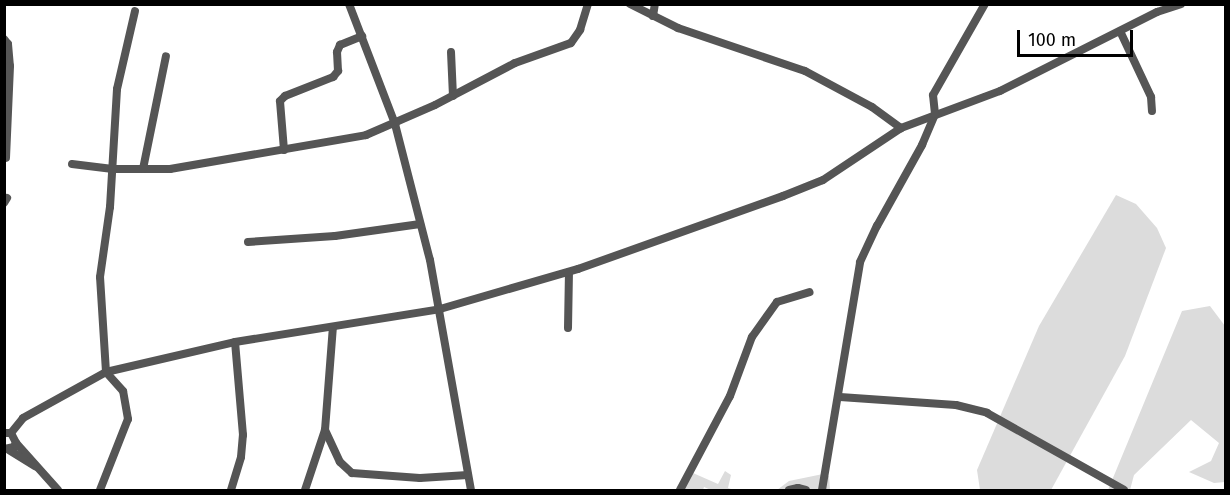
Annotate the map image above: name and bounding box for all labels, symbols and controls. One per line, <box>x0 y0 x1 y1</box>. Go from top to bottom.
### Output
scale bar <box>1020 18 1136 56</box>
text: 100 m <box>1028 29 1076 51</box>

